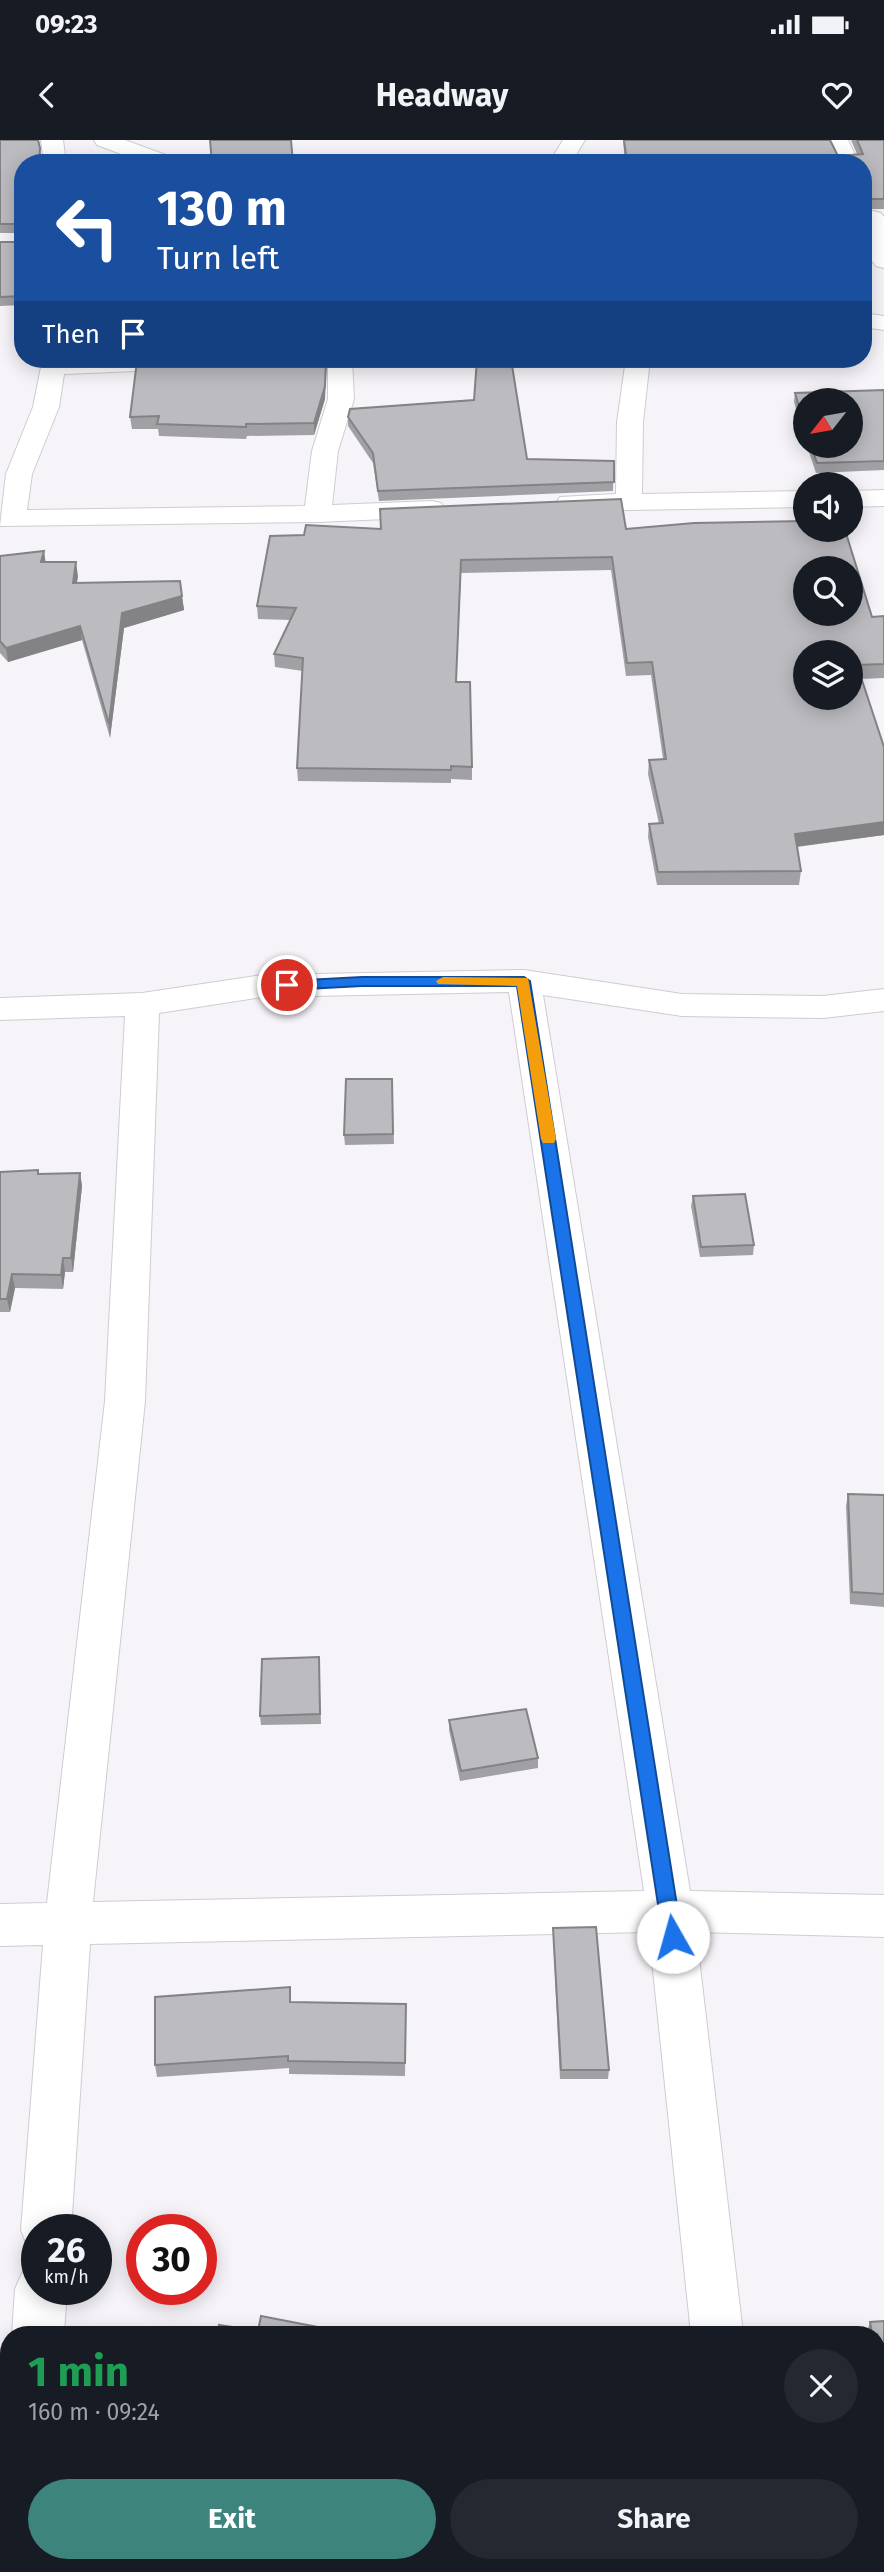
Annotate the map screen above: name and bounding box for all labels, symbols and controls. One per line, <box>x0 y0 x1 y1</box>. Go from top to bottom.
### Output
text: 09:23 <box>35 9 98 40</box>
icon: back <box>28 76 66 114</box>
text: Headway <box>376 76 508 114</box>
icon: heart <box>818 76 856 114</box>
text: 130 m <box>157 179 287 238</box>
icon: left <box>42 182 133 273</box>
text: Turn left <box>157 239 279 277</box>
icon: arrive <box>114 315 152 353</box>
text: Then <box>42 319 100 350</box>
north arrow <box>793 388 863 458</box>
map controls <box>793 388 863 710</box>
button: sound <box>793 472 863 542</box>
button: search <box>793 556 863 626</box>
button: layers <box>793 640 863 710</box>
pin <box>257 955 317 1015</box>
icon: arrive <box>268 966 306 1004</box>
position arrow <box>636 1900 710 1974</box>
speed limit sign: 30 <box>126 2214 217 2305</box>
text: 26 <box>48 2229 85 2271</box>
text: km/h <box>44 2266 89 2288</box>
text: 1 min <box>28 2347 129 2397</box>
button: close <box>784 2349 858 2423</box>
text: 160 m · 09:24 <box>28 2398 160 2426</box>
button: Exit <box>28 2479 436 2559</box>
button: Share <box>450 2479 858 2559</box>

